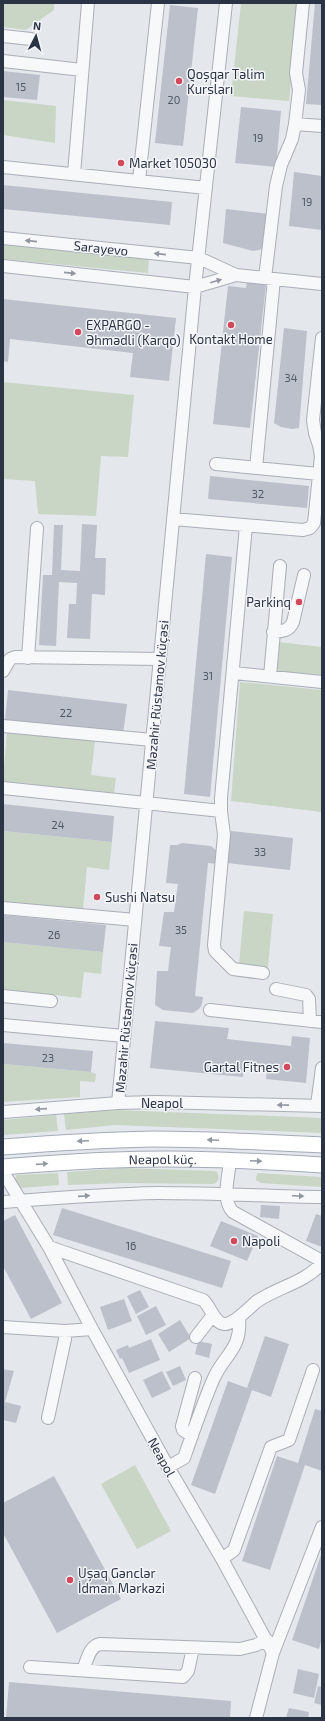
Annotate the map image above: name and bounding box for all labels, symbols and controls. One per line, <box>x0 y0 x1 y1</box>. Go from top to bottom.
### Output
north arrow <box>16 16 56 56</box>
text: N <box>32 19 42 32</box>
place label: Qoşqar Təlim Kursları <box>187 66 265 97</box>
marker: Qoşqar Təlim Kursları <box>174 76 184 86</box>
house number: 15 <box>16 80 26 93</box>
house number: 20 <box>168 93 180 106</box>
house number: 19 <box>253 131 263 144</box>
place label: Market 105030 <box>129 155 217 171</box>
marker: Market 105030 <box>116 158 126 168</box>
house number: 19 <box>302 195 312 208</box>
street label: Sarayevo <box>73 237 129 259</box>
one-way arrow <box>25 238 37 244</box>
one-way arrow <box>154 251 166 258</box>
one-way arrow <box>64 270 76 277</box>
one-way arrow <box>210 278 222 284</box>
place label: EXPARGO - Əhmədli (Karqo) <box>86 317 181 348</box>
marker: Kontakt Home <box>226 320 236 330</box>
marker: EXPARGO - Əhmədli (Karqo) <box>73 327 83 337</box>
place label: Kontakt Home <box>189 331 273 347</box>
house number: 34 <box>285 371 298 384</box>
house number: 32 <box>252 487 264 500</box>
place label: Parkinq <box>246 594 291 610</box>
marker: Parkinq <box>294 597 304 607</box>
street label: Məzahir Rüstəmov küçəsi <box>142 620 173 771</box>
house number: 31 <box>203 669 213 682</box>
house number: 22 <box>60 706 72 719</box>
house number: 24 <box>52 818 65 831</box>
house number: 33 <box>254 845 266 858</box>
place label: Sushi Natsu <box>105 889 175 905</box>
marker: Sushi Natsu <box>92 892 102 902</box>
house number: 35 <box>175 923 187 936</box>
house number: 26 <box>48 928 60 941</box>
street label: Məzahir Rüstəmov küçəsi <box>111 943 142 1094</box>
house number: 23 <box>42 1051 54 1064</box>
place label: Gartal Fitnes <box>204 1059 279 1075</box>
marker: Gartal Fitnes <box>282 1062 292 1072</box>
street label: Neapol <box>141 1095 183 1111</box>
one-way arrow <box>276 1102 289 1108</box>
one-way arrow <box>35 1105 47 1112</box>
one-way arrow <box>206 1137 219 1143</box>
one-way arrow <box>77 1138 89 1145</box>
street label: Neapol küç. <box>129 1151 197 1168</box>
one-way arrow <box>250 1158 262 1165</box>
one-way arrow <box>36 1161 48 1168</box>
one-way arrow <box>78 1192 90 1199</box>
one-way arrow <box>292 1192 304 1199</box>
place label: Napoli <box>242 1233 280 1249</box>
marker: Napoli <box>229 1236 239 1246</box>
house number: 16 <box>126 1239 136 1252</box>
street label: Neapol <box>145 1435 179 1479</box>
place label: Uşaq Gənclər İdman Mərkəzi <box>78 1565 165 1596</box>
marker: Uşaq Gənclər İdman Mərkəzi <box>65 1575 75 1585</box>

